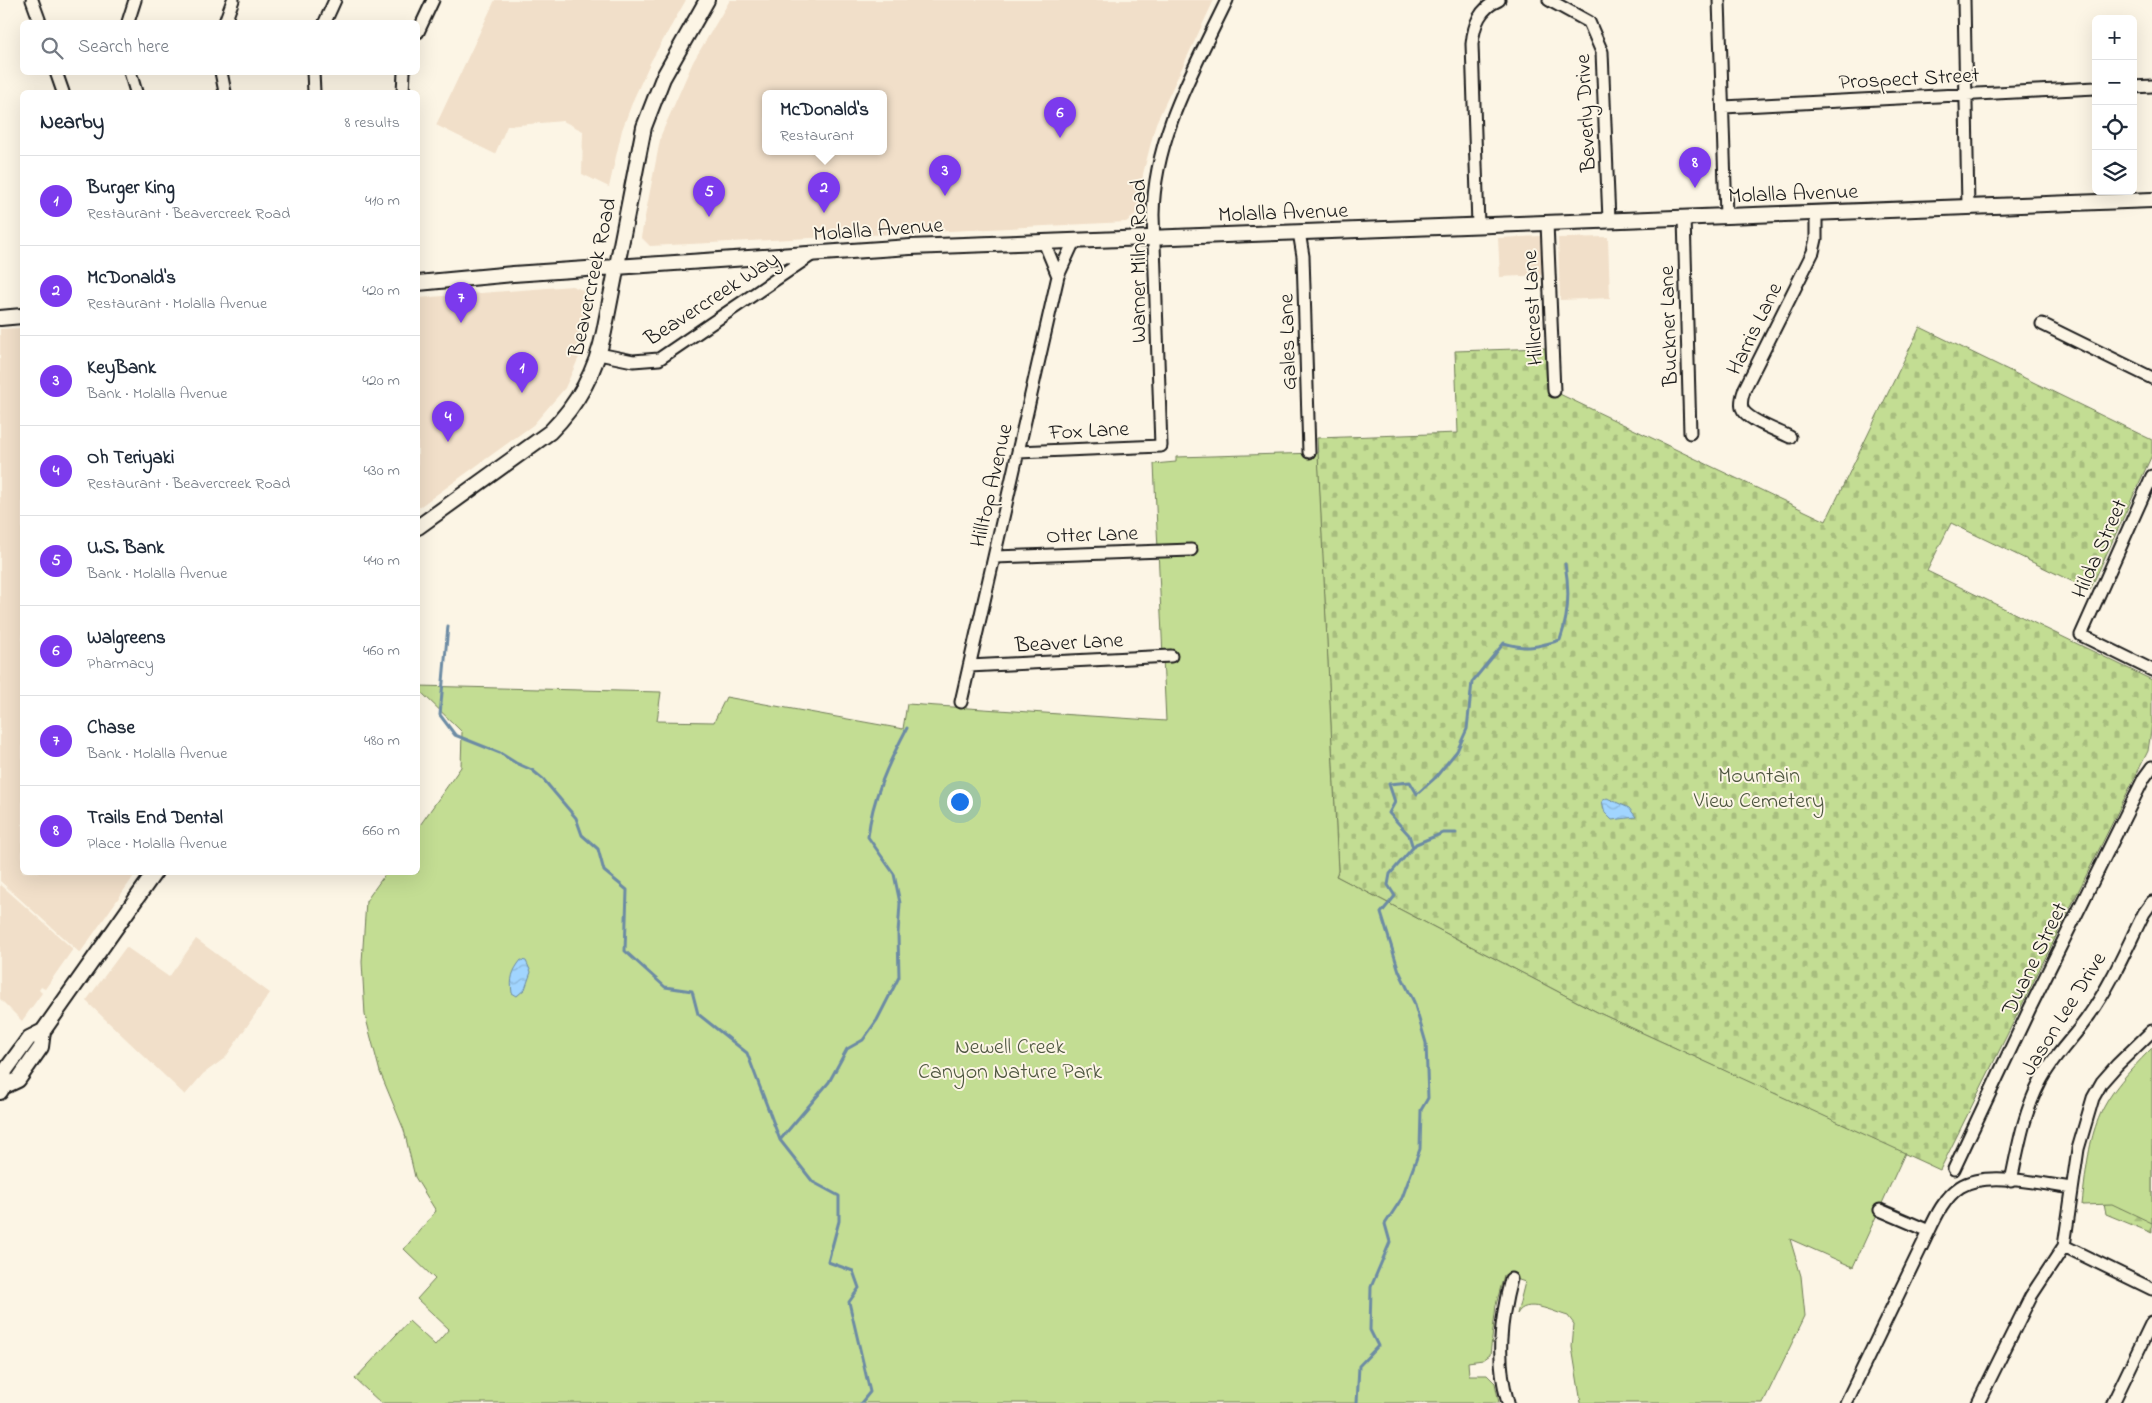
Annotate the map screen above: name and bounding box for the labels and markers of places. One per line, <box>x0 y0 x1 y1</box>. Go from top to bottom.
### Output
pin: 6 <box>1044 97 1076 138</box>
pin: 8 <box>1679 147 1711 188</box>
pin: 3 <box>929 155 961 196</box>
pin: 2 <box>808 172 840 213</box>
pin: 5 <box>693 176 725 217</box>
pin: 7 <box>445 282 477 323</box>
pin: 1 <box>506 352 538 393</box>
pin: 4 <box>432 401 464 442</box>

